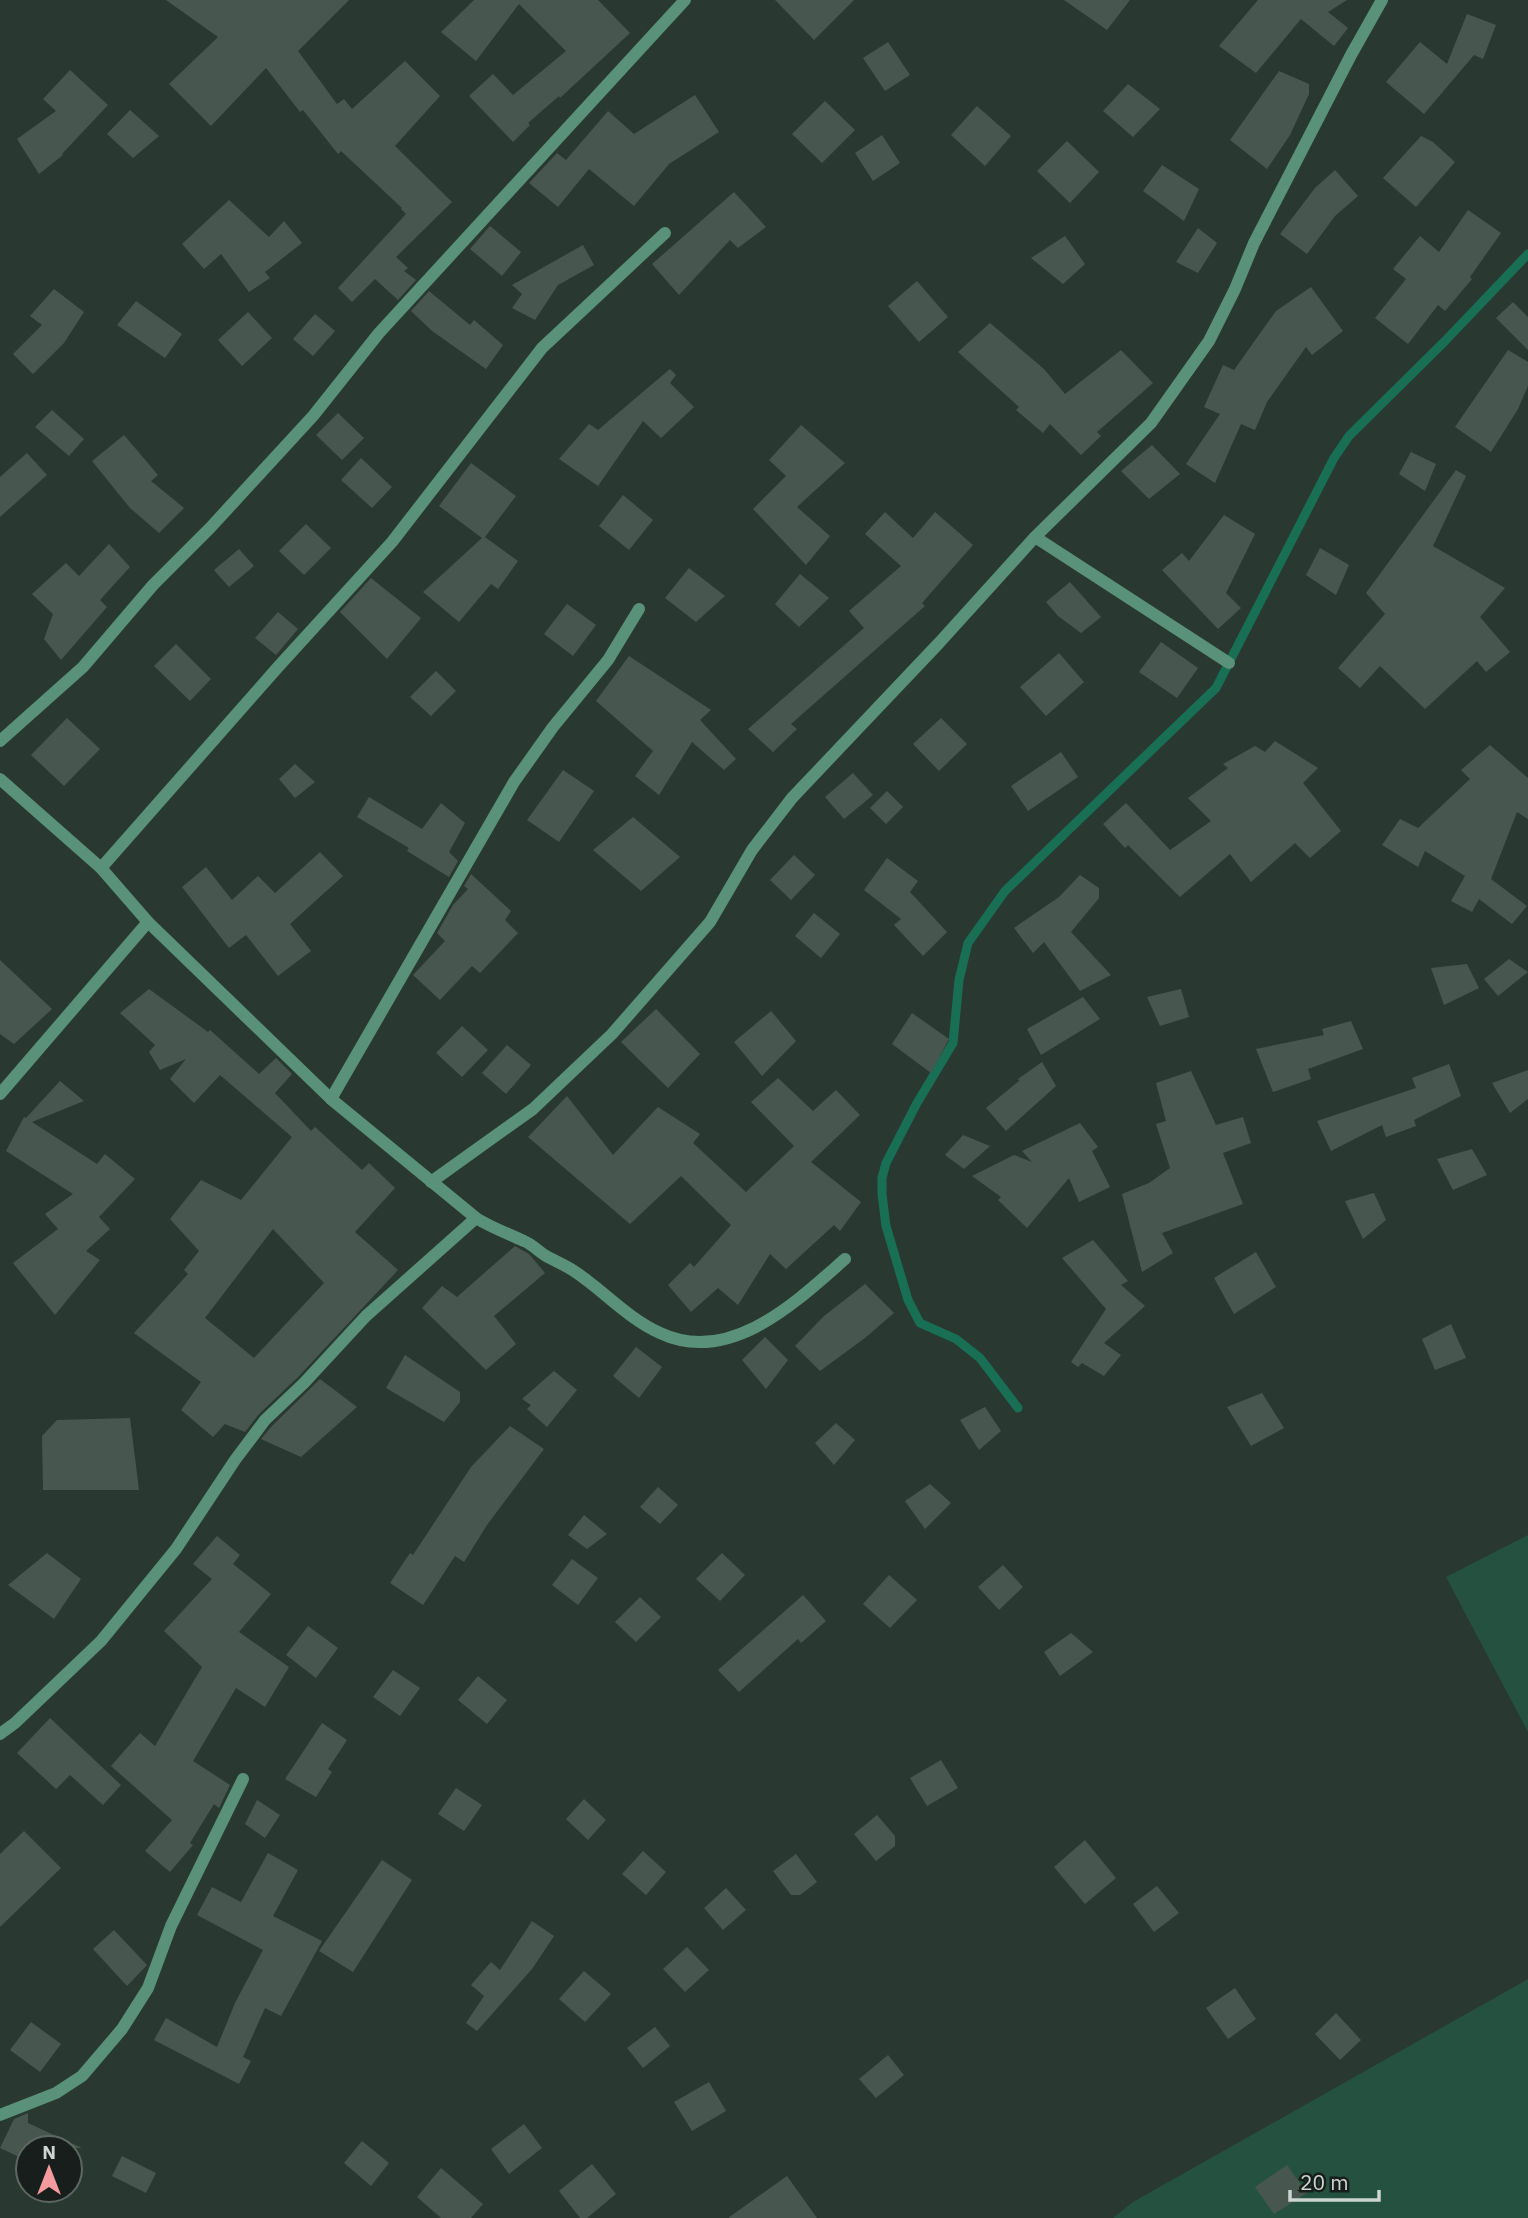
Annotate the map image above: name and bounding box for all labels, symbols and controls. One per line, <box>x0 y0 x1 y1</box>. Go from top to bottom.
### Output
north arrow <box>14 2134 84 2204</box>
text: N <box>42 2140 56 2164</box>
scale bar <box>1290 2158 1379 2202</box>
text: 20 m <box>1300 2168 1349 2196</box>

